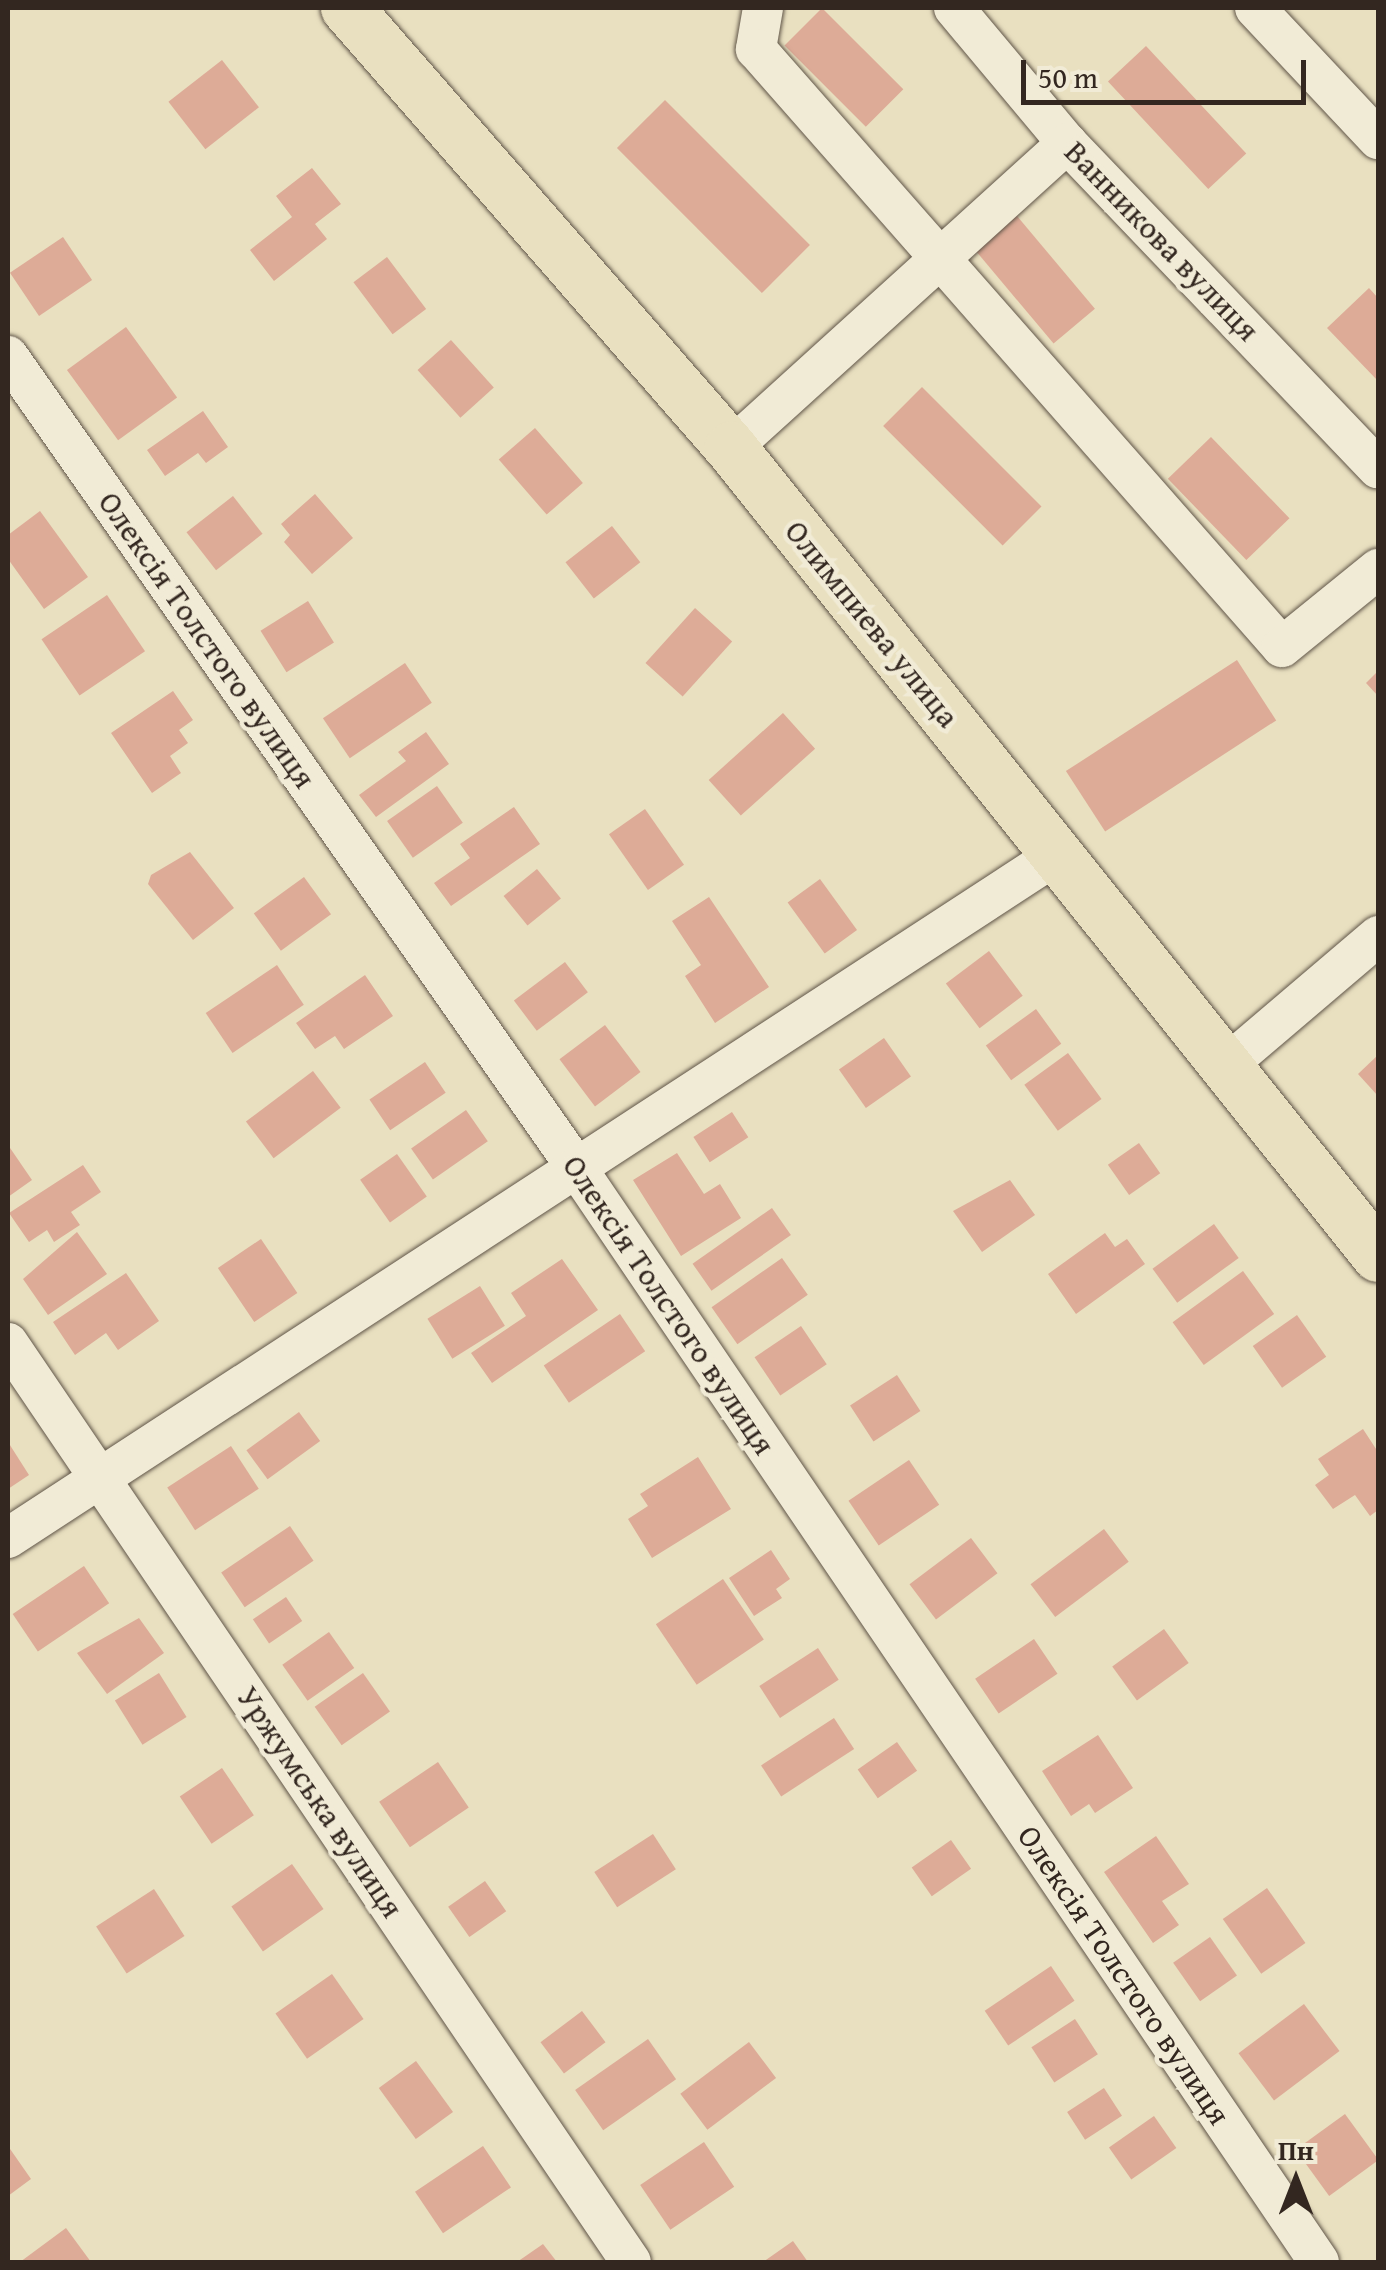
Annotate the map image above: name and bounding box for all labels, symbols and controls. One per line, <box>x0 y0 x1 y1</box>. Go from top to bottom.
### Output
scale bar <box>1026 40 1311 102</box>
text: 50 m <box>1038 55 1098 99</box>
street label: Ванникова вулиця <box>1057 133 1267 349</box>
street label: Олексія Толстого вулиця <box>90 484 324 796</box>
street label: Олимпиева улица <box>777 513 967 735</box>
street label: Олексія Толстого вулиця <box>554 1148 784 1462</box>
street label: Уржумська вулиця <box>228 1679 412 1925</box>
street label: Олексія Толстого вулиця <box>1009 1818 1239 2132</box>
text: Пн <box>1278 2129 1314 2170</box>
north arrow <box>1246 2130 1346 2230</box>

